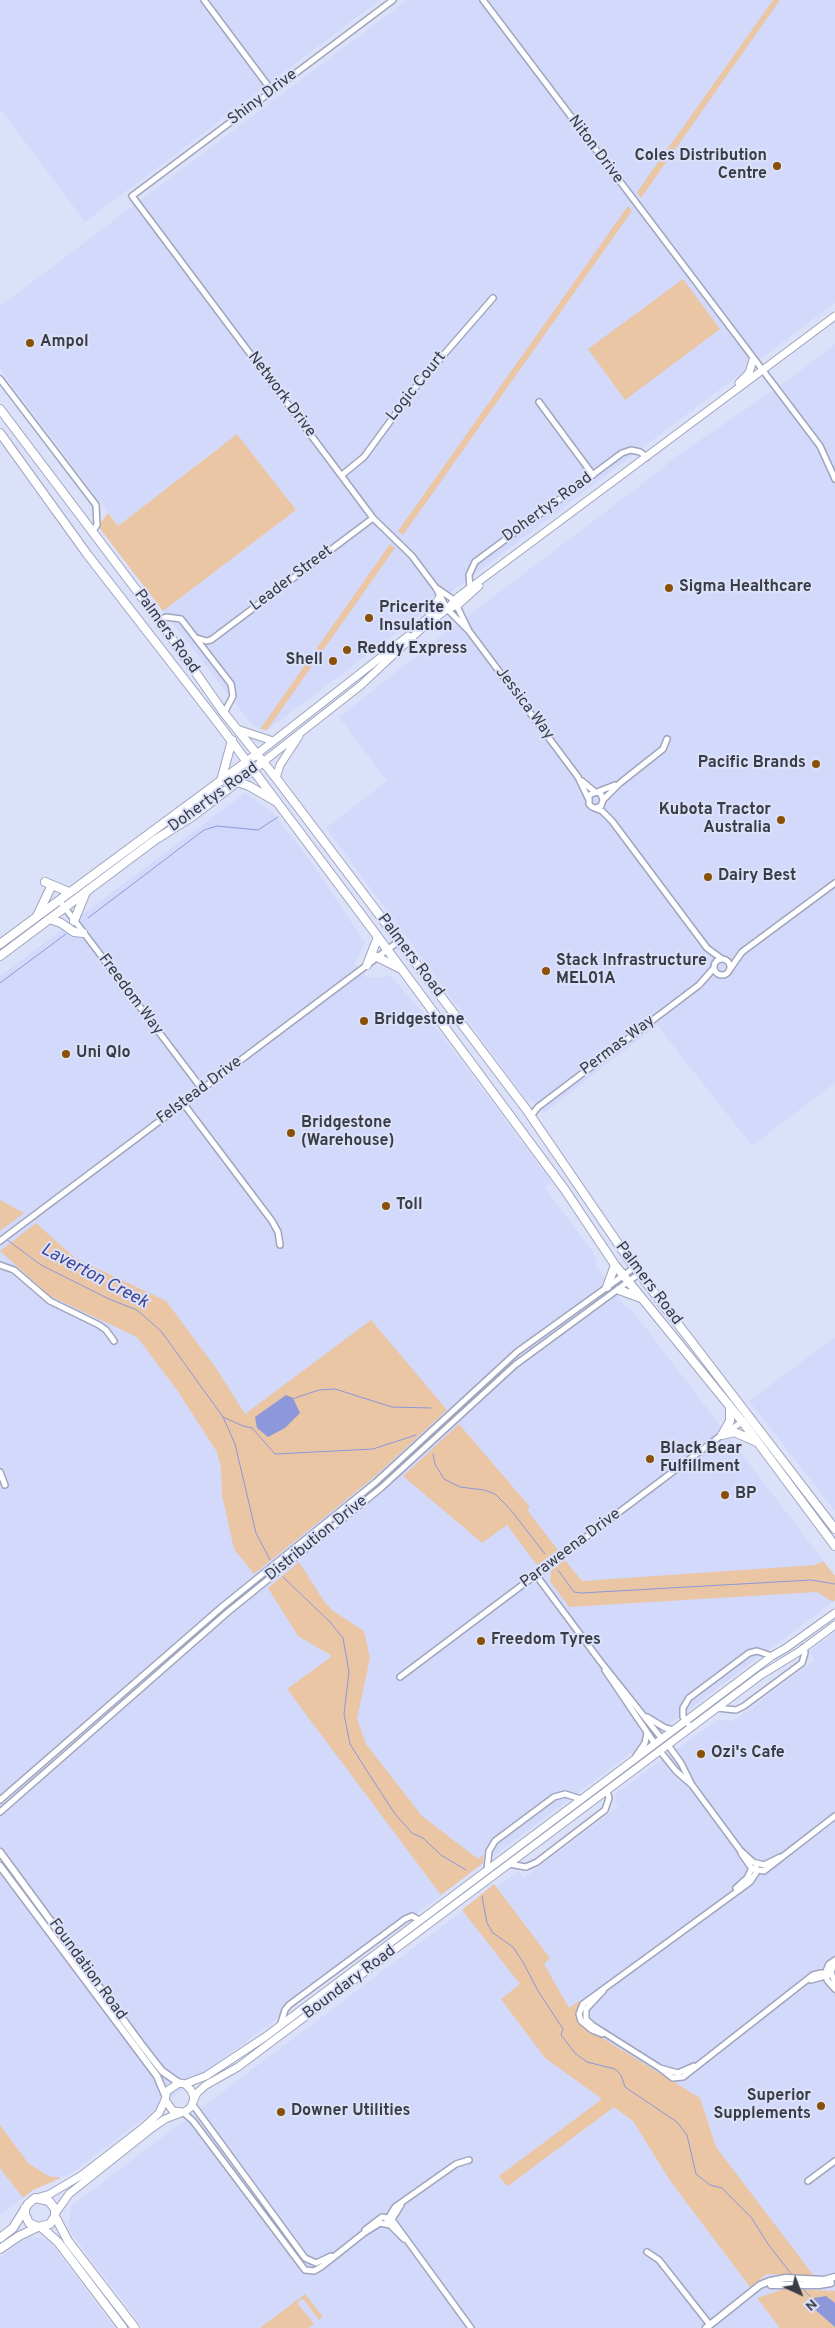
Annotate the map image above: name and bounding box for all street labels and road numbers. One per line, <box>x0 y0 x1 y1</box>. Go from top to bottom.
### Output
street label: Shiny Drive <box>225 66 301 130</box>
street label: Niton Drive <box>563 112 627 188</box>
street label: Network Drive <box>243 348 319 442</box>
street label: Logic Court <box>383 348 451 426</box>
street label: Dohertys Road <box>499 469 597 547</box>
street label: Leader Street <box>247 542 337 616</box>
street label: Palmers Road <box>129 586 203 678</box>
street label: Jessica Way <box>490 664 558 744</box>
street label: Dohertys Road <box>165 759 263 837</box>
street label: Palmers Road <box>372 911 448 1001</box>
street label: Freedom Way <box>93 951 167 1039</box>
street label: Permas Way <box>577 1012 659 1080</box>
street label: Felstead Drive <box>154 1053 246 1129</box>
street label: Palmers Road <box>610 1239 686 1329</box>
street label: Distribution Drive <box>262 1492 372 1586</box>
street label: Paraweena Drive <box>517 1505 625 1593</box>
street label: Foundation Road <box>44 1916 130 2024</box>
street label: Boundary Road <box>300 1942 400 2024</box>

